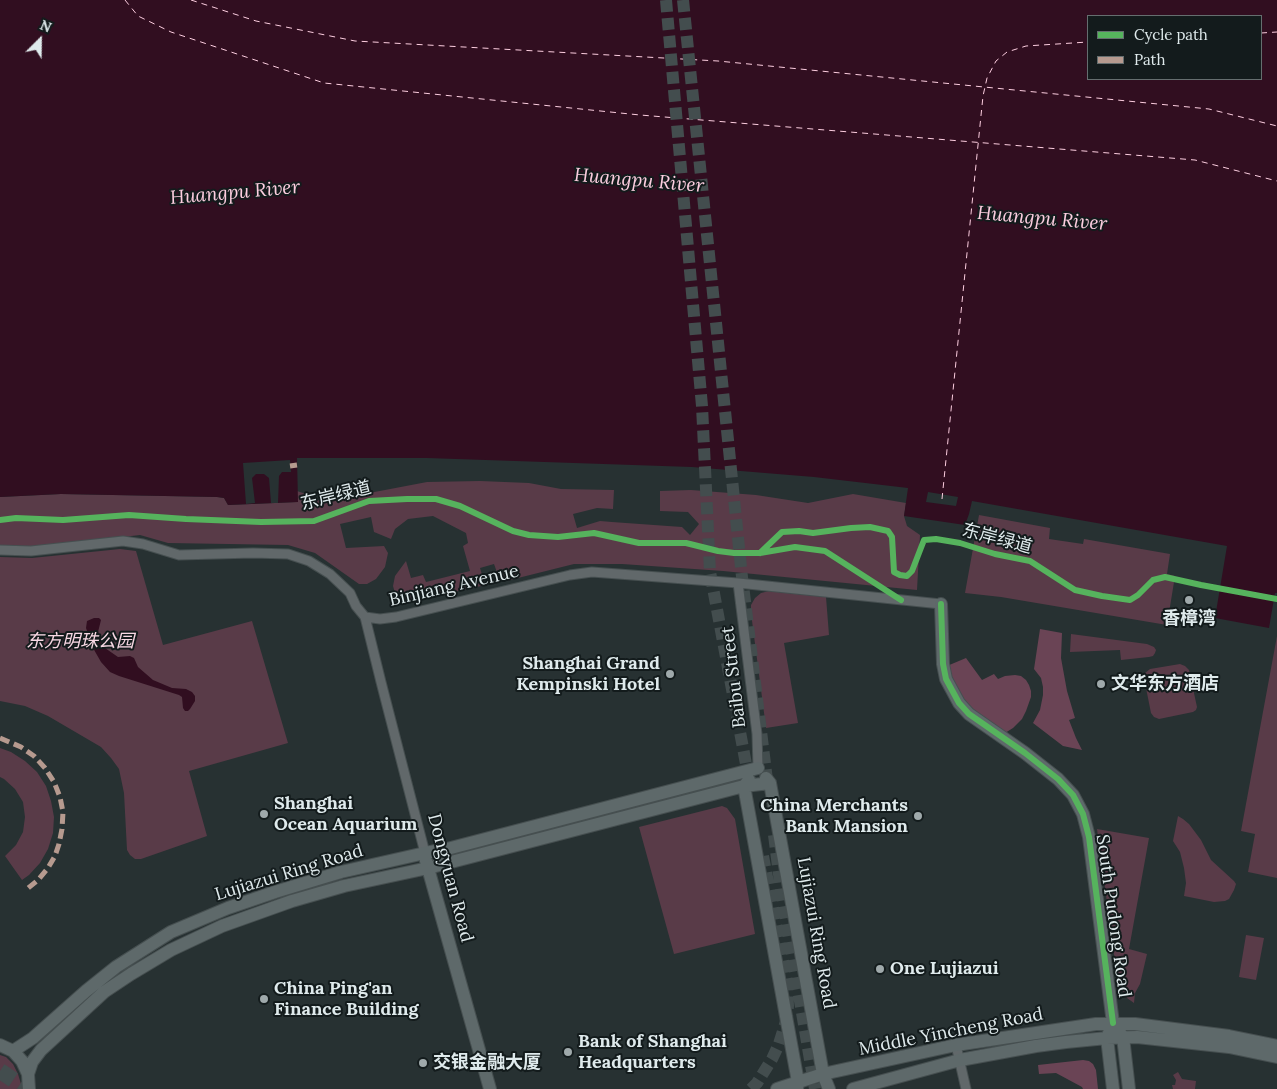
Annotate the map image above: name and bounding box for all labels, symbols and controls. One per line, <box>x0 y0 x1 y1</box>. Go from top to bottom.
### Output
north arrow <box>15 15 65 65</box>
legend <box>1087 15 1262 80</box>
text: N <box>37 16 54 37</box>
text: Cycle path <box>1134 25 1208 44</box>
text: Path <box>1134 50 1165 69</box>
water label: Huangpu River <box>573 164 705 198</box>
water label: Huangpu River <box>169 176 301 210</box>
water label: Huangpu River <box>976 202 1108 236</box>
street label: 东岸绿道 <box>298 477 374 515</box>
street label: 东岸绿道 <box>959 519 1035 559</box>
street label: Binjiang Avenue <box>387 561 521 611</box>
marker: 香樟湾 <box>1183 594 1195 606</box>
place label: 香樟湾 <box>1162 608 1216 630</box>
street label: Baibu Street <box>717 625 751 729</box>
park label: 东方明珠公园 <box>26 631 134 653</box>
place label: Shanghai Grand Kempinski Hotel <box>516 653 660 696</box>
marker: Shanghai Grand Kempinski Hotel <box>664 668 676 680</box>
place label: 文华东方酒店 <box>1111 673 1219 695</box>
marker: 文华东方酒店 <box>1095 678 1107 690</box>
place label: Shanghai Ocean Aquarium <box>274 793 417 836</box>
place label: China Merchants Bank Mansion <box>760 795 908 838</box>
marker: Shanghai Ocean Aquarium <box>258 808 270 820</box>
marker: China Merchants Bank Mansion <box>912 810 924 822</box>
street label: Dongyuan Road <box>422 811 478 945</box>
street label: South Pudong Road <box>1091 833 1135 999</box>
street label: Lujiazui Ring Road <box>212 840 366 906</box>
street label: Lujiazui Ring Road <box>792 855 840 1011</box>
place label: One Lujiazui <box>890 958 999 980</box>
marker: One Lujiazui <box>874 963 886 975</box>
place label: China Ping'an Finance Building <box>274 978 419 1021</box>
marker: China Ping'an Finance Building <box>258 993 270 1005</box>
street label: Middle Yincheng Road <box>857 1004 1045 1060</box>
place label: Bank of Shanghai Headquarters <box>578 1031 727 1074</box>
marker: Bank of Shanghai Headquarters <box>562 1046 574 1058</box>
place label: 交银金融大厦 <box>433 1052 541 1074</box>
marker: 交银金融大厦 <box>417 1057 429 1069</box>

